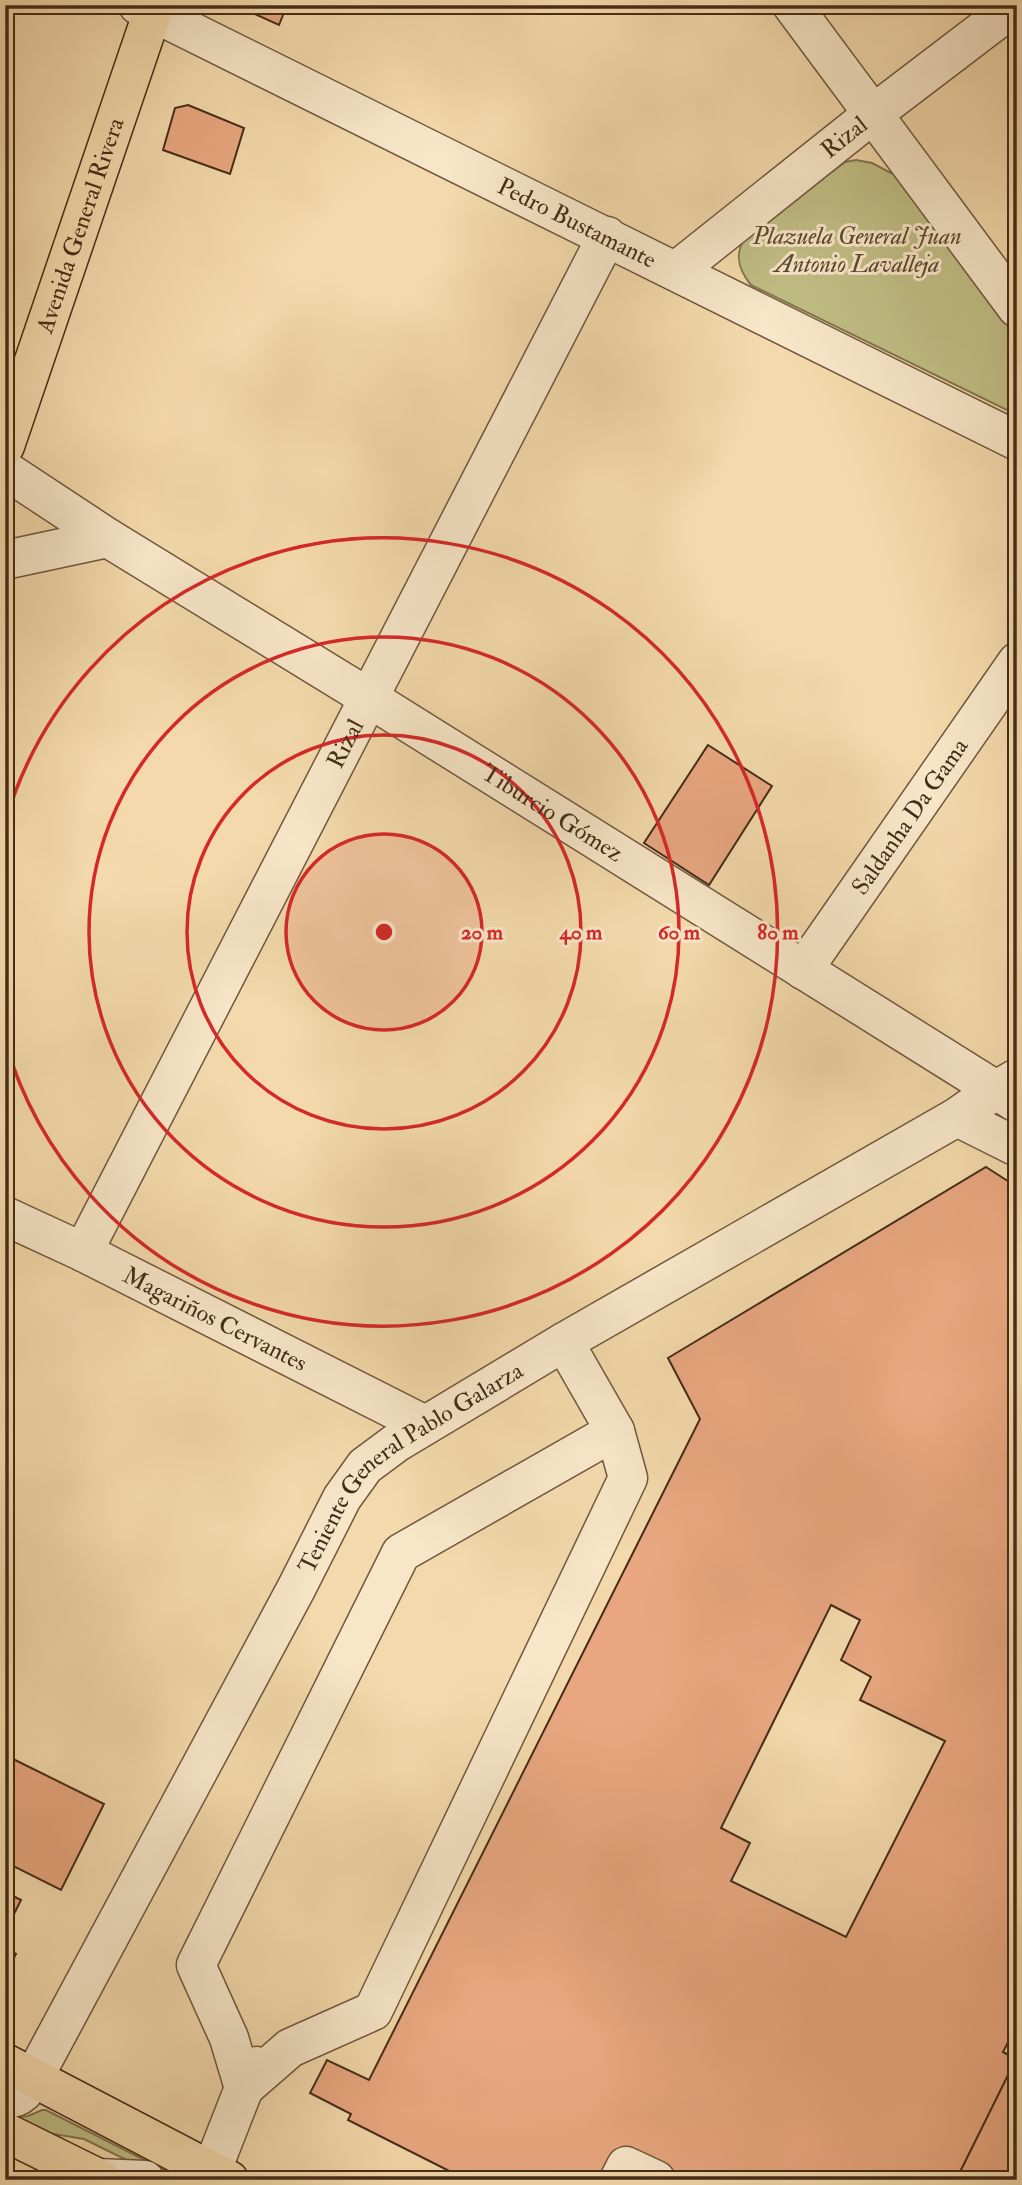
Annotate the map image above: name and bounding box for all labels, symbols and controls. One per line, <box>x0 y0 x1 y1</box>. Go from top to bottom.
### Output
street label: Rizal <box>815 109 874 165</box>
street label: Avenida General Rivera <box>29 113 132 338</box>
street label: Pedro Bustamante <box>492 171 661 276</box>
park label: Plazuela General Juan Antonio Lavalleja <box>751 221 962 280</box>
street label: Rizal <box>320 714 371 774</box>
street label: Saldanha Da Gama <box>845 731 976 901</box>
street label: Tiburcio Gómez <box>476 757 629 869</box>
text: 20 m <box>461 919 504 946</box>
text: 40 m <box>559 919 603 946</box>
text: 60 m <box>658 919 701 946</box>
text: 80 m <box>757 919 799 946</box>
centre of rings <box>372 920 396 944</box>
street label: Magariños Cervantes <box>118 1260 312 1379</box>
street label: Teniente General Pablo Galarza <box>292 1355 530 1579</box>

